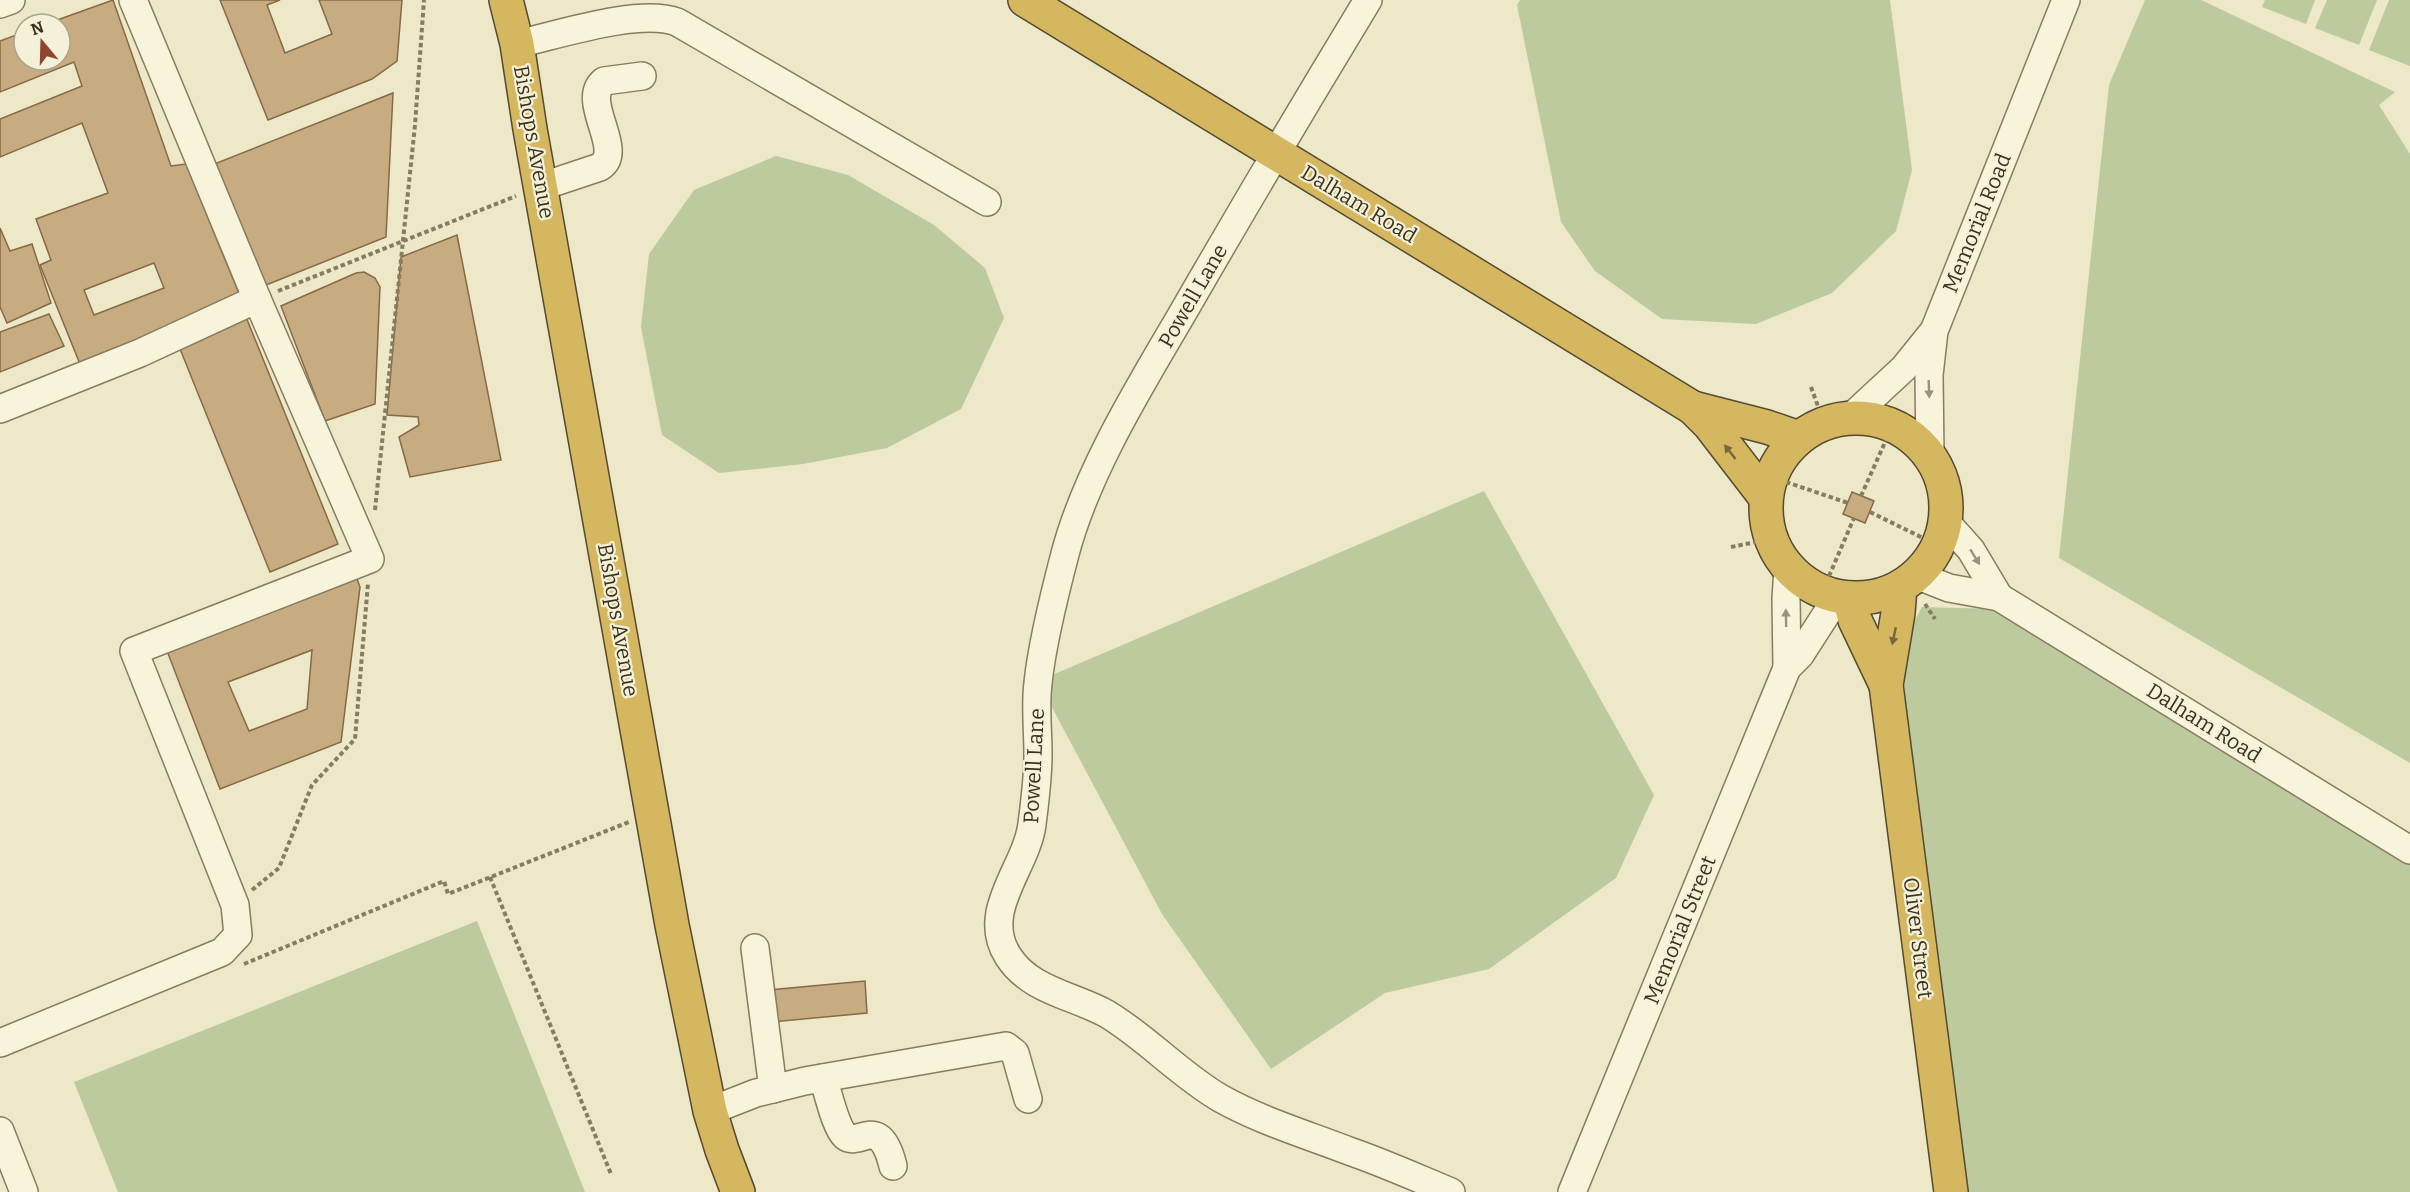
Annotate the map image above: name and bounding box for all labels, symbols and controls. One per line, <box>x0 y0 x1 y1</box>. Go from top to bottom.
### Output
north arrow <box>12 12 72 72</box>
text: N <box>28 17 46 39</box>
street label: Bishops Avenue <box>508 63 560 221</box>
street label: Memorial Road <box>1937 149 2017 297</box>
street label: Dalham Road <box>1296 159 1422 249</box>
street label: Powell Lane <box>1153 239 1233 353</box>
one-way arrow <box>1924 380 1934 399</box>
one-way arrow <box>1725 445 1737 460</box>
street label: Bishops Avenue <box>592 541 644 699</box>
one-way arrow <box>1969 549 1981 565</box>
one-way arrow <box>1781 608 1791 627</box>
one-way arrow <box>1888 627 1898 645</box>
street label: Dalham Road <box>2142 677 2266 769</box>
street label: Powell Lane <box>1018 708 1050 824</box>
street label: Memorial Street <box>1638 852 1722 1008</box>
street label: Oliver Street <box>1898 876 1938 1001</box>

